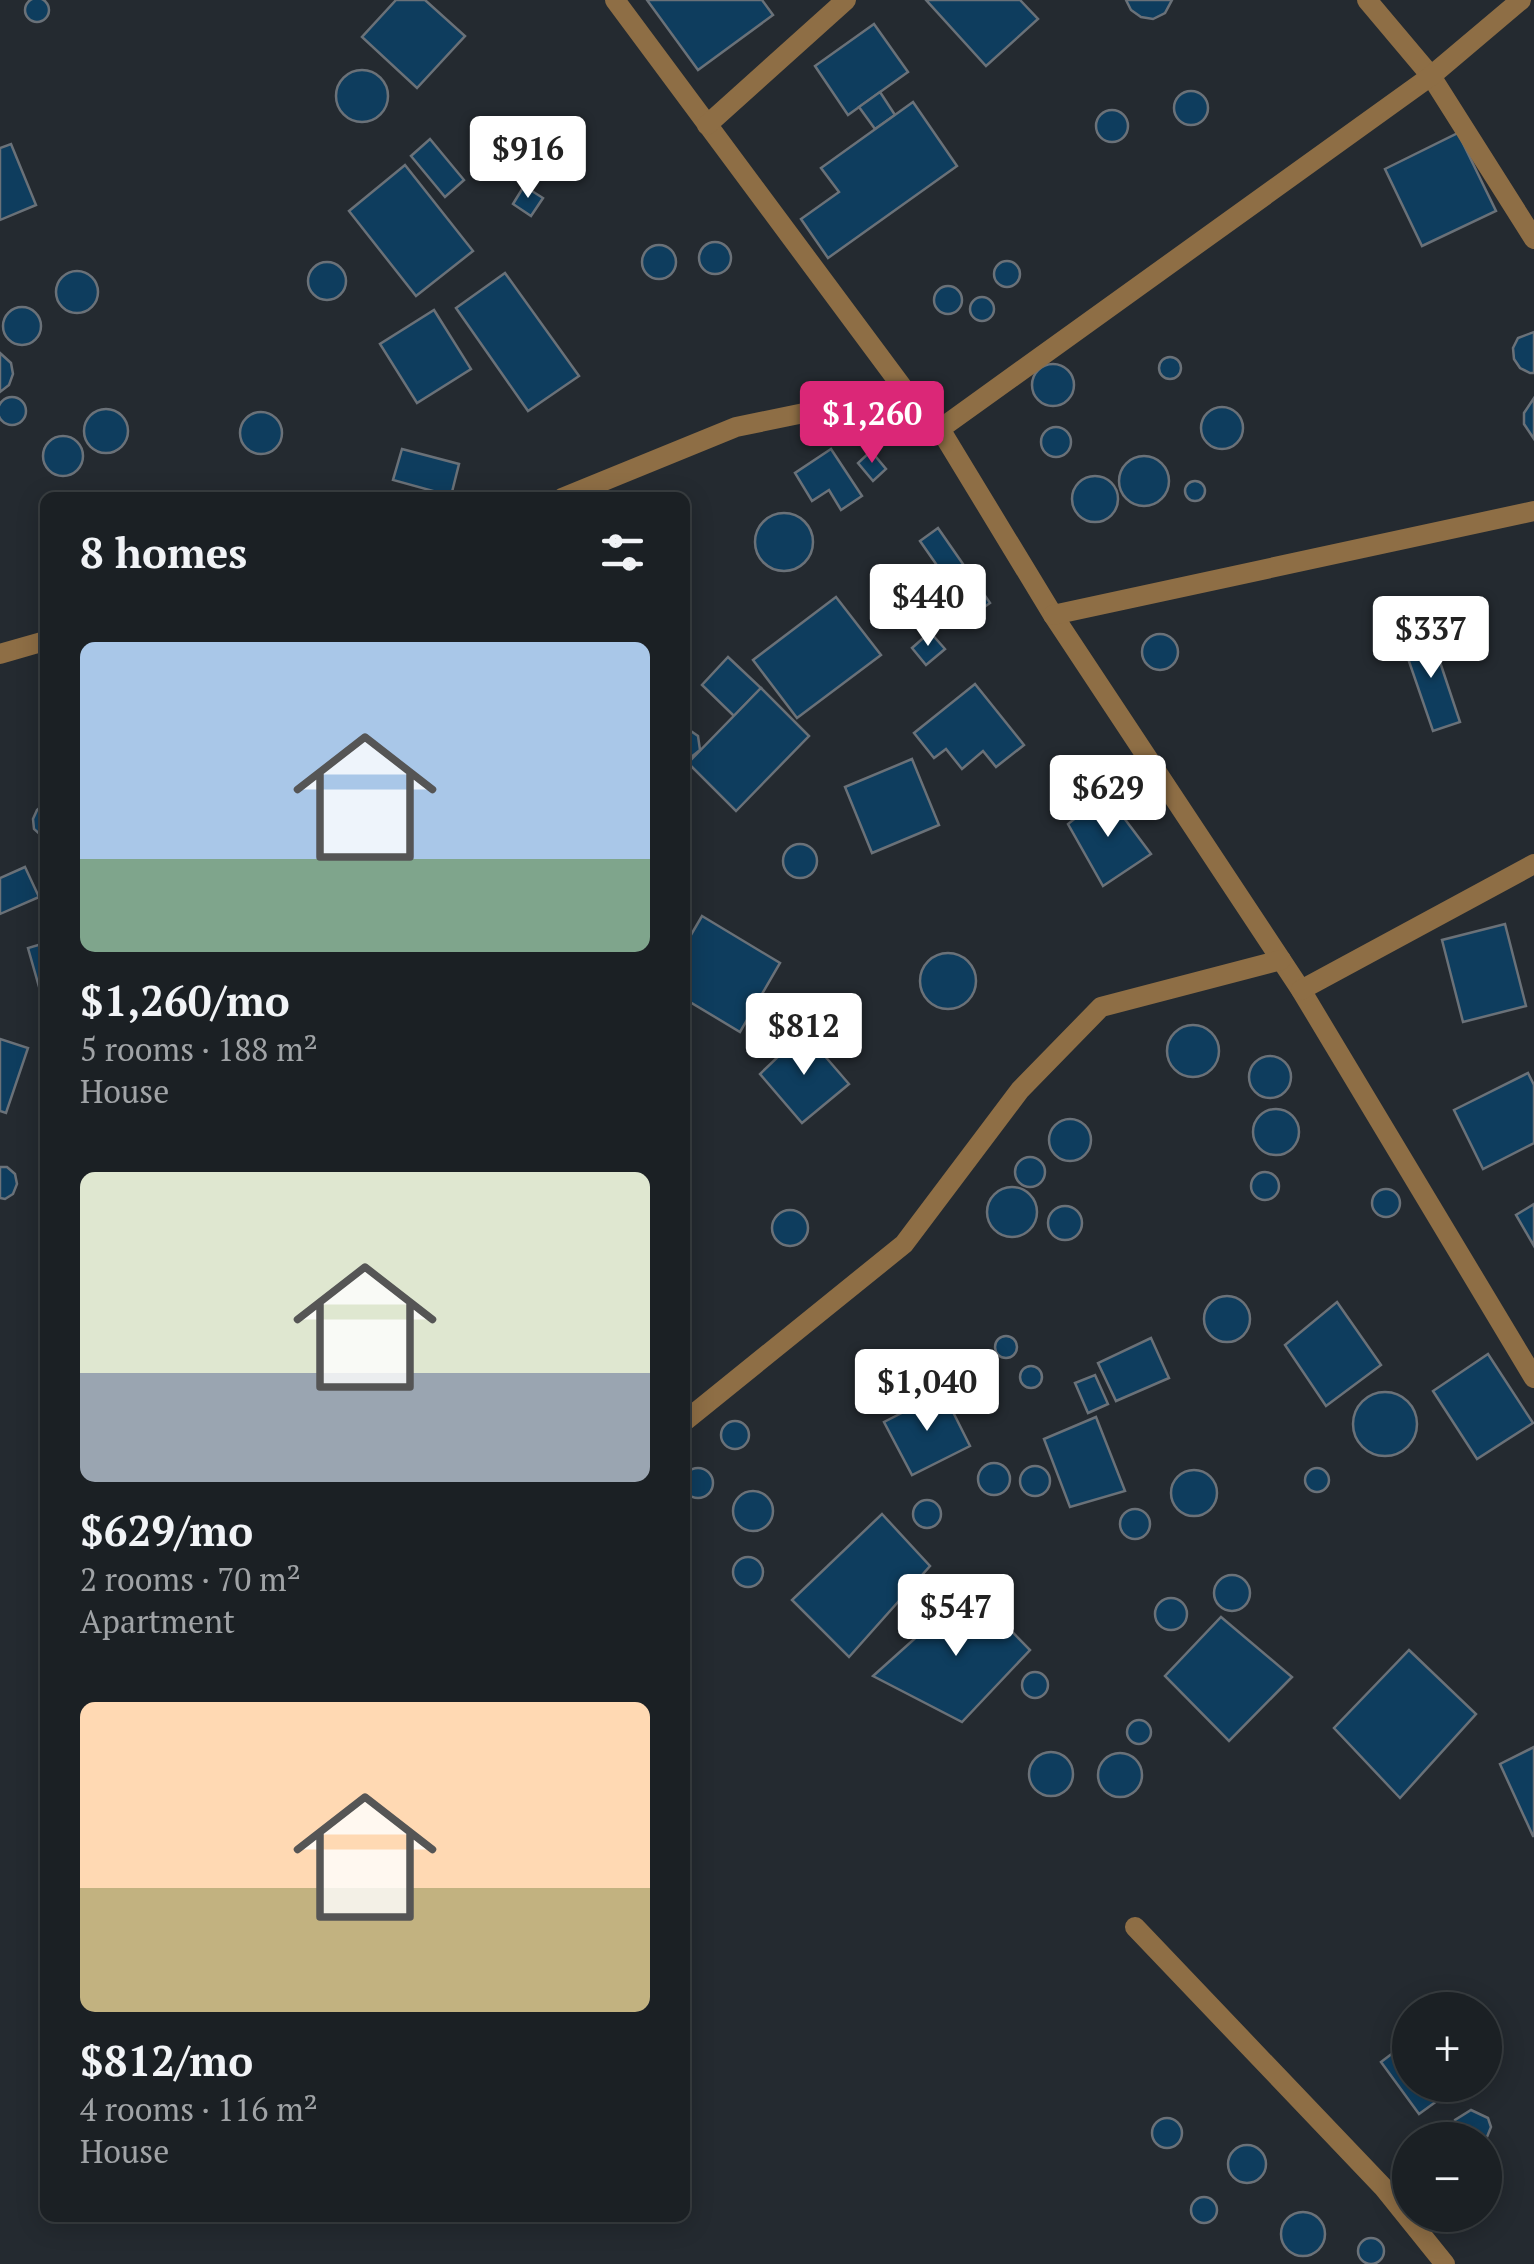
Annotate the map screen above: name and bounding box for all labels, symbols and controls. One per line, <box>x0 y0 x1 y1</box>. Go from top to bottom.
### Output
pin: $916 <box>469 116 587 201</box>
text: $916 <box>492 127 564 169</box>
pin: $1,260 <box>791 381 953 466</box>
text: $1,260 <box>822 392 922 434</box>
text: 8 homes <box>80 524 247 580</box>
icon: filters <box>595 525 650 580</box>
pin: $440 <box>869 564 987 649</box>
text: $440 <box>892 575 964 617</box>
pin: $337 <box>1372 596 1490 681</box>
text: $337 <box>1395 607 1467 649</box>
icon: home <box>275 707 455 887</box>
pin: $629 <box>1049 755 1167 840</box>
text: $629 <box>1072 766 1144 808</box>
text: $1,260/mo <box>80 972 290 1028</box>
pin: $812 <box>745 993 863 1078</box>
text: $812 <box>768 1004 840 1046</box>
text: 5 rooms · 188 m² <box>80 1028 318 1070</box>
text: House <box>80 1070 169 1112</box>
icon: home <box>275 1237 455 1417</box>
pin: $1,040 <box>846 1349 1008 1434</box>
text: $1,040 <box>877 1360 977 1402</box>
text: $629/mo <box>80 1502 253 1558</box>
text: 2 rooms · 70 m² <box>80 1558 301 1600</box>
pin: $547 <box>897 1574 1015 1659</box>
text: $547 <box>920 1585 992 1627</box>
text: Apartment <box>80 1600 235 1642</box>
icon: home <box>275 1767 455 1947</box>
map controls <box>1392 1992 1502 2232</box>
button: + <box>1392 1992 1502 2102</box>
text: $812/mo <box>80 2032 253 2088</box>
text: 4 rooms · 116 m² <box>80 2088 318 2130</box>
button: − <box>1392 2122 1502 2232</box>
text: House <box>80 2130 169 2172</box>

